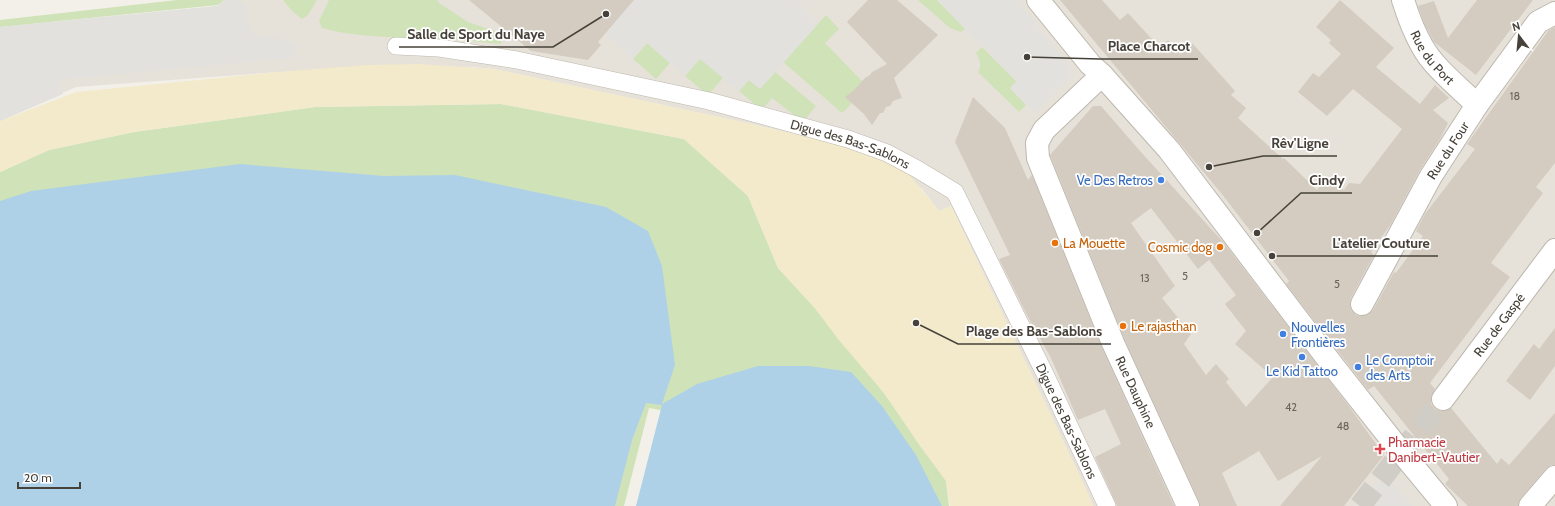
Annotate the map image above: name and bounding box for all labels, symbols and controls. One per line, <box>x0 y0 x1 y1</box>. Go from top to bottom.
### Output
north arrow <box>1499 16 1539 56</box>
text: N <box>1511 19 1522 34</box>
callout: Salle de Sport du Naye <box>399 21 553 47</box>
text: Salle de Sport du Naye <box>407 25 545 43</box>
street label: Rue du Port <box>1407 28 1458 88</box>
callout: Place Charcot <box>1100 33 1198 59</box>
text: Place Charcot <box>1108 37 1190 55</box>
house number: 18 <box>1510 89 1520 103</box>
street label: Digue des Bas-Sablons <box>789 116 913 172</box>
street label: Rue du Four <box>1423 118 1473 182</box>
callout: Rêv'Ligne <box>1263 130 1337 156</box>
text: Rêv'Ligne <box>1271 134 1329 152</box>
callout: Cindy <box>1301 167 1352 193</box>
text: Cindy <box>1309 171 1345 189</box>
place label: Ve Des Retros <box>1077 172 1154 188</box>
marker: Ve Des Retros <box>1156 175 1166 185</box>
callout: L'atelier Couture <box>1324 230 1438 256</box>
text: L'atelier Couture <box>1332 234 1430 252</box>
place label: La Mouette <box>1063 235 1125 251</box>
marker: La Mouette <box>1050 238 1060 248</box>
place label: Cosmic dog <box>1148 239 1213 255</box>
marker: Cosmic dog <box>1215 242 1225 252</box>
house number: 5 <box>1182 269 1188 283</box>
house number: 13 <box>1140 271 1150 285</box>
house number: 5 <box>1334 277 1340 291</box>
street label: Rue de Gaspé <box>1470 290 1528 360</box>
callout: Plage des Bas-Sablons <box>958 318 1111 344</box>
place label: Le rajasthan <box>1131 318 1197 335</box>
place label: Nouvelles Frontières <box>1291 319 1346 350</box>
marker: Le rajasthan <box>1118 321 1128 331</box>
text: Plage des Bas-Sablons <box>966 322 1102 340</box>
marker: Nouvelles Frontières <box>1278 329 1288 339</box>
marker: Le Kid Tattoo <box>1297 352 1307 362</box>
place label: Le Comptoir des Arts <box>1366 352 1435 383</box>
street label: Rue Dauphine <box>1112 354 1160 431</box>
street label: Digue des Bas-Sablons <box>1033 360 1101 482</box>
marker: Le Comptoir des Arts <box>1353 362 1363 372</box>
place label: Le Kid Tattoo <box>1266 363 1338 379</box>
house number: 42 <box>1285 400 1297 414</box>
house number: 48 <box>1336 419 1350 433</box>
place label: Pharmacie Danibert-Vautier <box>1388 434 1481 465</box>
marker: Pharmacie Danibert-Vautier <box>1375 444 1385 454</box>
scale bar <box>18 464 80 490</box>
text: 20 m <box>24 470 52 485</box>

